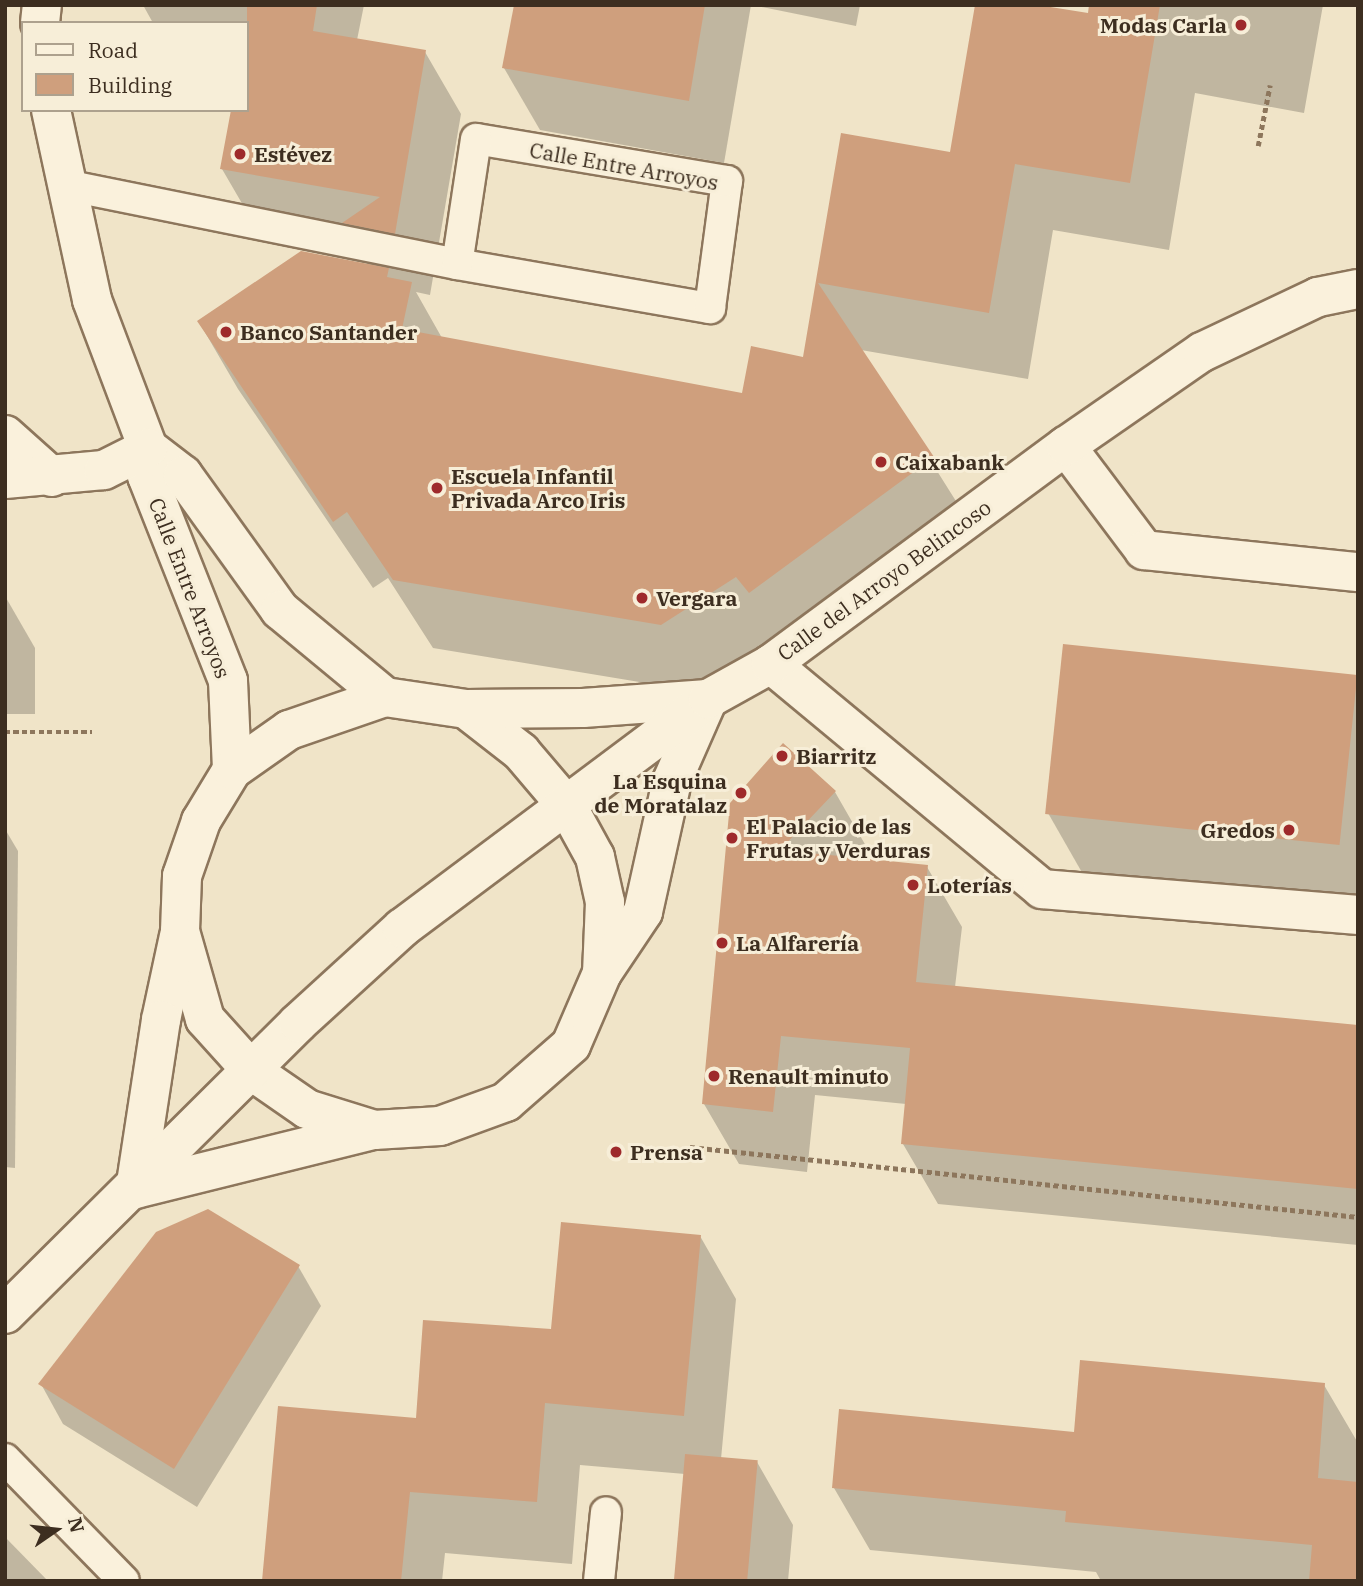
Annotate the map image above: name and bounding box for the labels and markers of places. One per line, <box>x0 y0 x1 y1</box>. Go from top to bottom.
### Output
place label: Modas Carla <box>1100 12 1227 38</box>
marker: Modas Carla <box>1233 17 1249 33</box>
place label: Estévez <box>254 141 332 167</box>
marker: Estévez <box>232 146 248 162</box>
place label: Banco Santander <box>240 319 417 345</box>
marker: Banco Santander <box>218 324 234 340</box>
place label: Caixabank <box>895 449 1004 475</box>
marker: Caixabank <box>873 454 889 470</box>
place label: Escuela Infantil Privada Arco Iris <box>451 463 625 513</box>
marker: Escuela Infantil Privada Arco Iris <box>429 480 445 496</box>
place label: Vergara <box>656 585 738 611</box>
marker: Vergara <box>634 590 650 606</box>
place label: Biarritz <box>796 743 876 769</box>
marker: Biarritz <box>774 748 790 764</box>
place label: La Esquina de Moratalaz <box>594 768 727 818</box>
marker: La Esquina de Moratalaz <box>733 785 749 801</box>
place label: El Palacio de las Frutas y Verduras <box>746 813 930 863</box>
place label: Gredos <box>1200 817 1275 843</box>
marker: Gredos <box>1281 822 1297 838</box>
marker: El Palacio de las Frutas y Verduras <box>724 830 740 846</box>
place label: Loterías <box>927 872 1012 898</box>
marker: Loterías <box>905 877 921 893</box>
place label: La Alfarería <box>736 930 859 956</box>
marker: La Alfarería <box>714 935 730 951</box>
place label: Renault minuto <box>728 1063 889 1089</box>
marker: Renault minuto <box>706 1068 722 1084</box>
place label: Prensa <box>630 1139 703 1165</box>
marker: Prensa <box>608 1144 624 1160</box>

